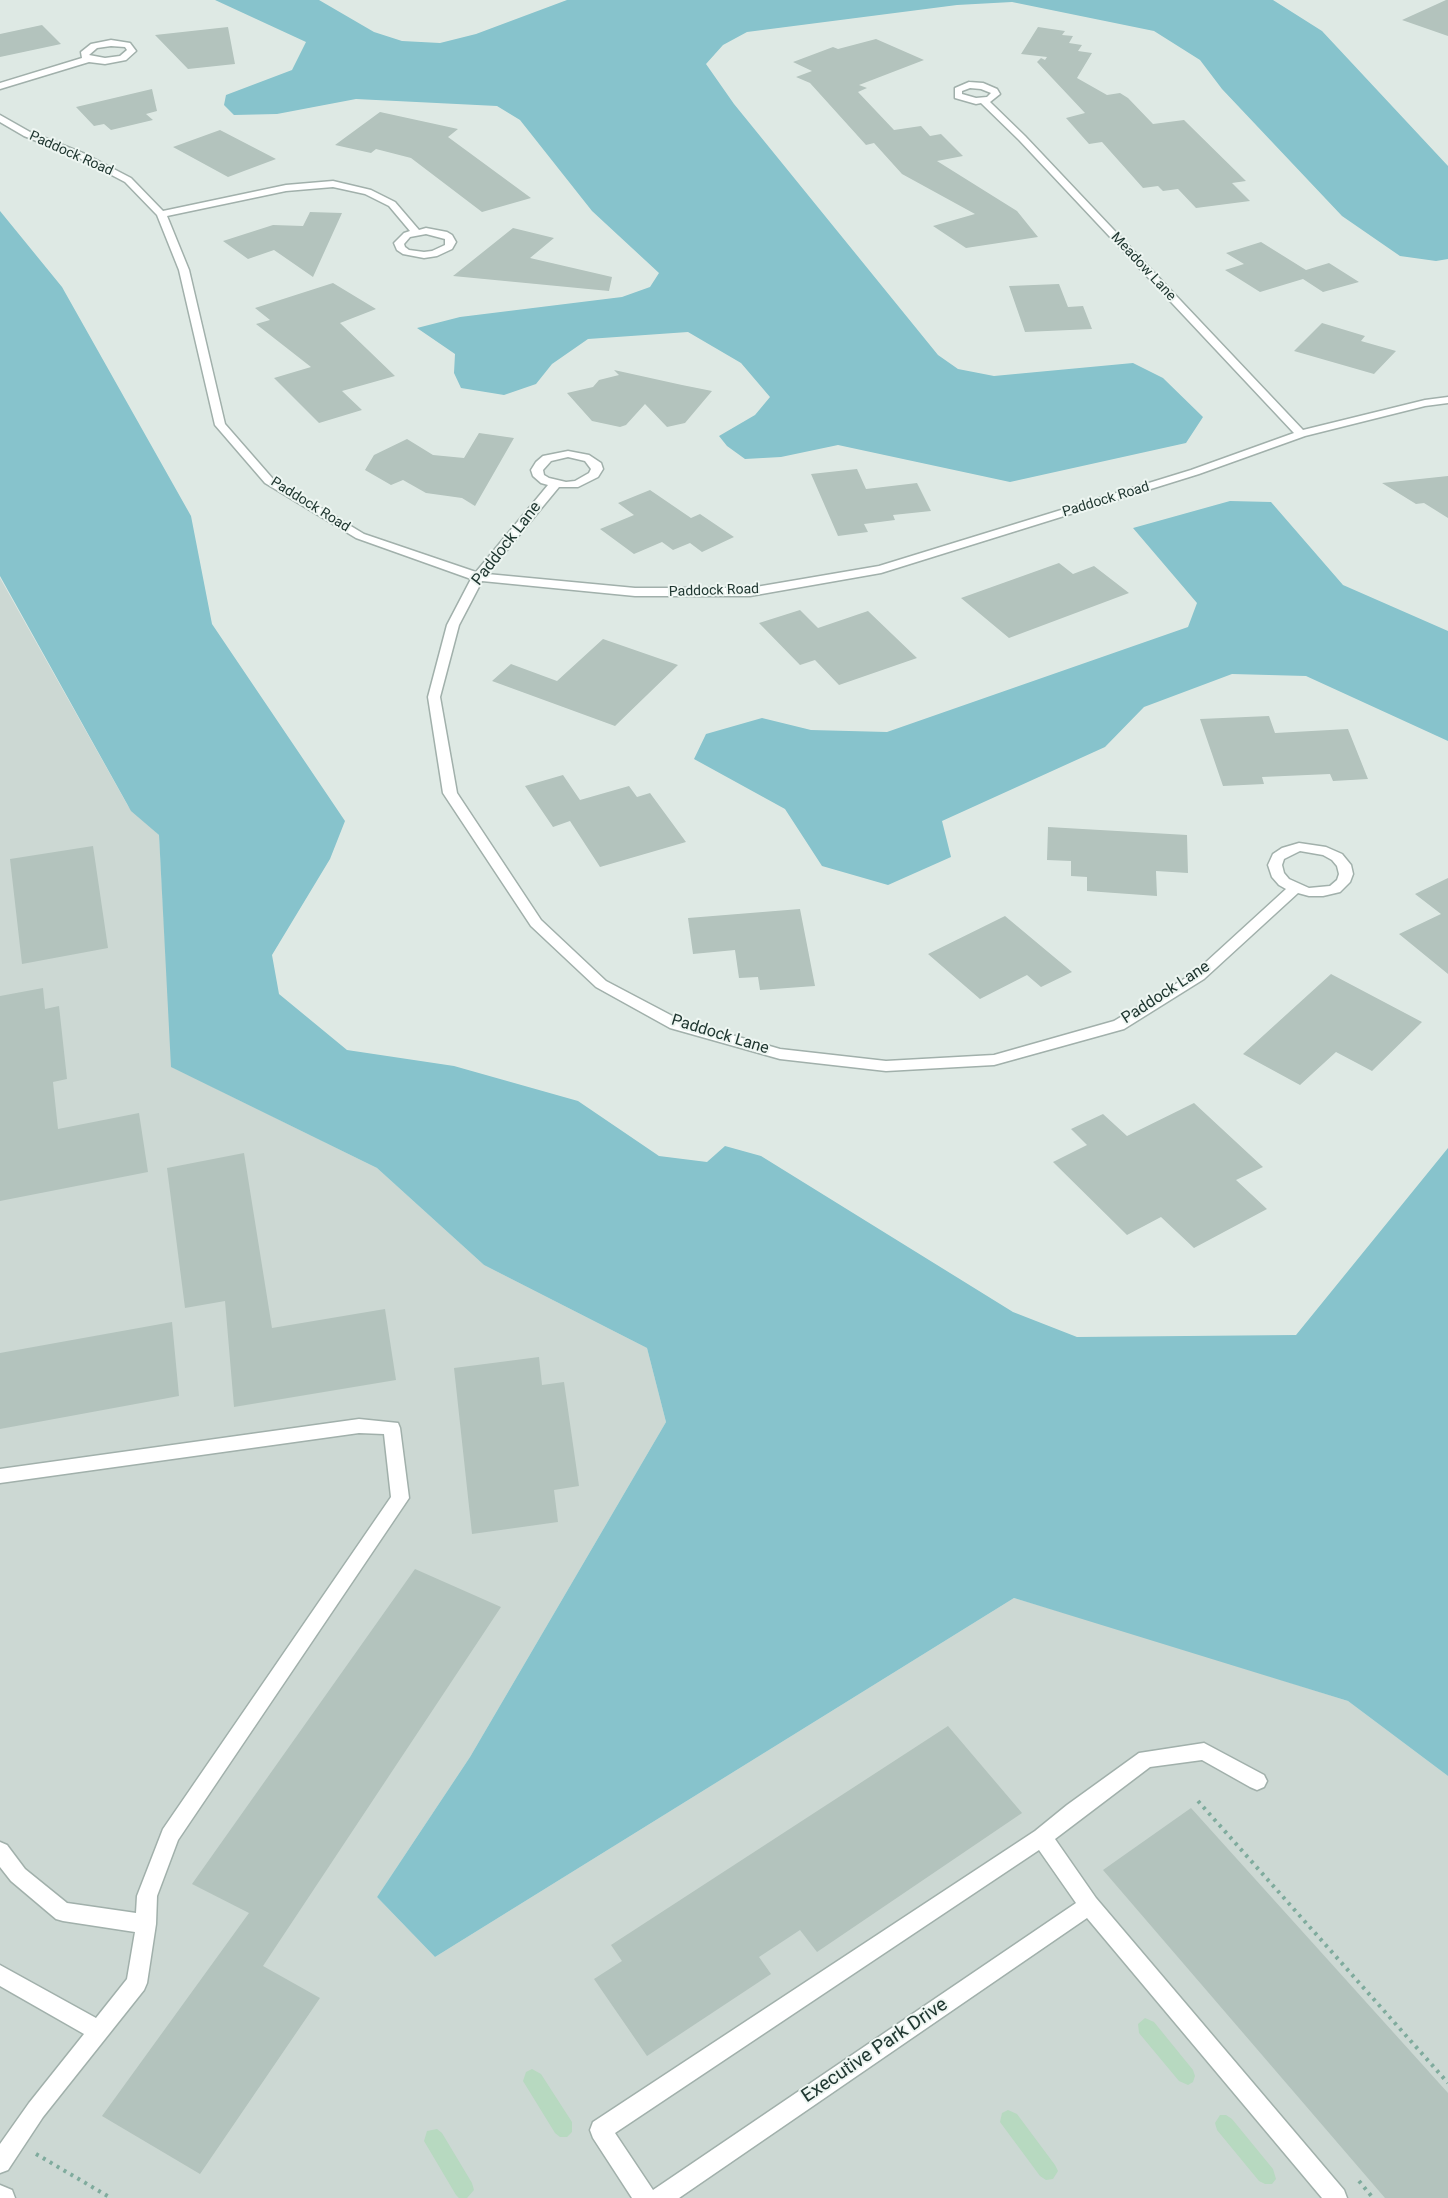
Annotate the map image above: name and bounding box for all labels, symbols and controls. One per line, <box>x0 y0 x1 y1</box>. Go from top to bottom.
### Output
street label: Paddock Road <box>26 128 116 180</box>
street label: Meadow Lane <box>1107 229 1179 305</box>
street label: Paddock Road <box>267 474 353 536</box>
street label: Paddock Road <box>1060 479 1152 521</box>
street label: Paddock Lane <box>468 498 546 590</box>
street label: Paddock Road <box>669 581 759 601</box>
street label: Paddock Lane <box>1118 957 1214 1029</box>
street label: Paddock Lane <box>669 1011 771 1059</box>
street label: Executive Park Drive <box>798 1994 952 2108</box>

